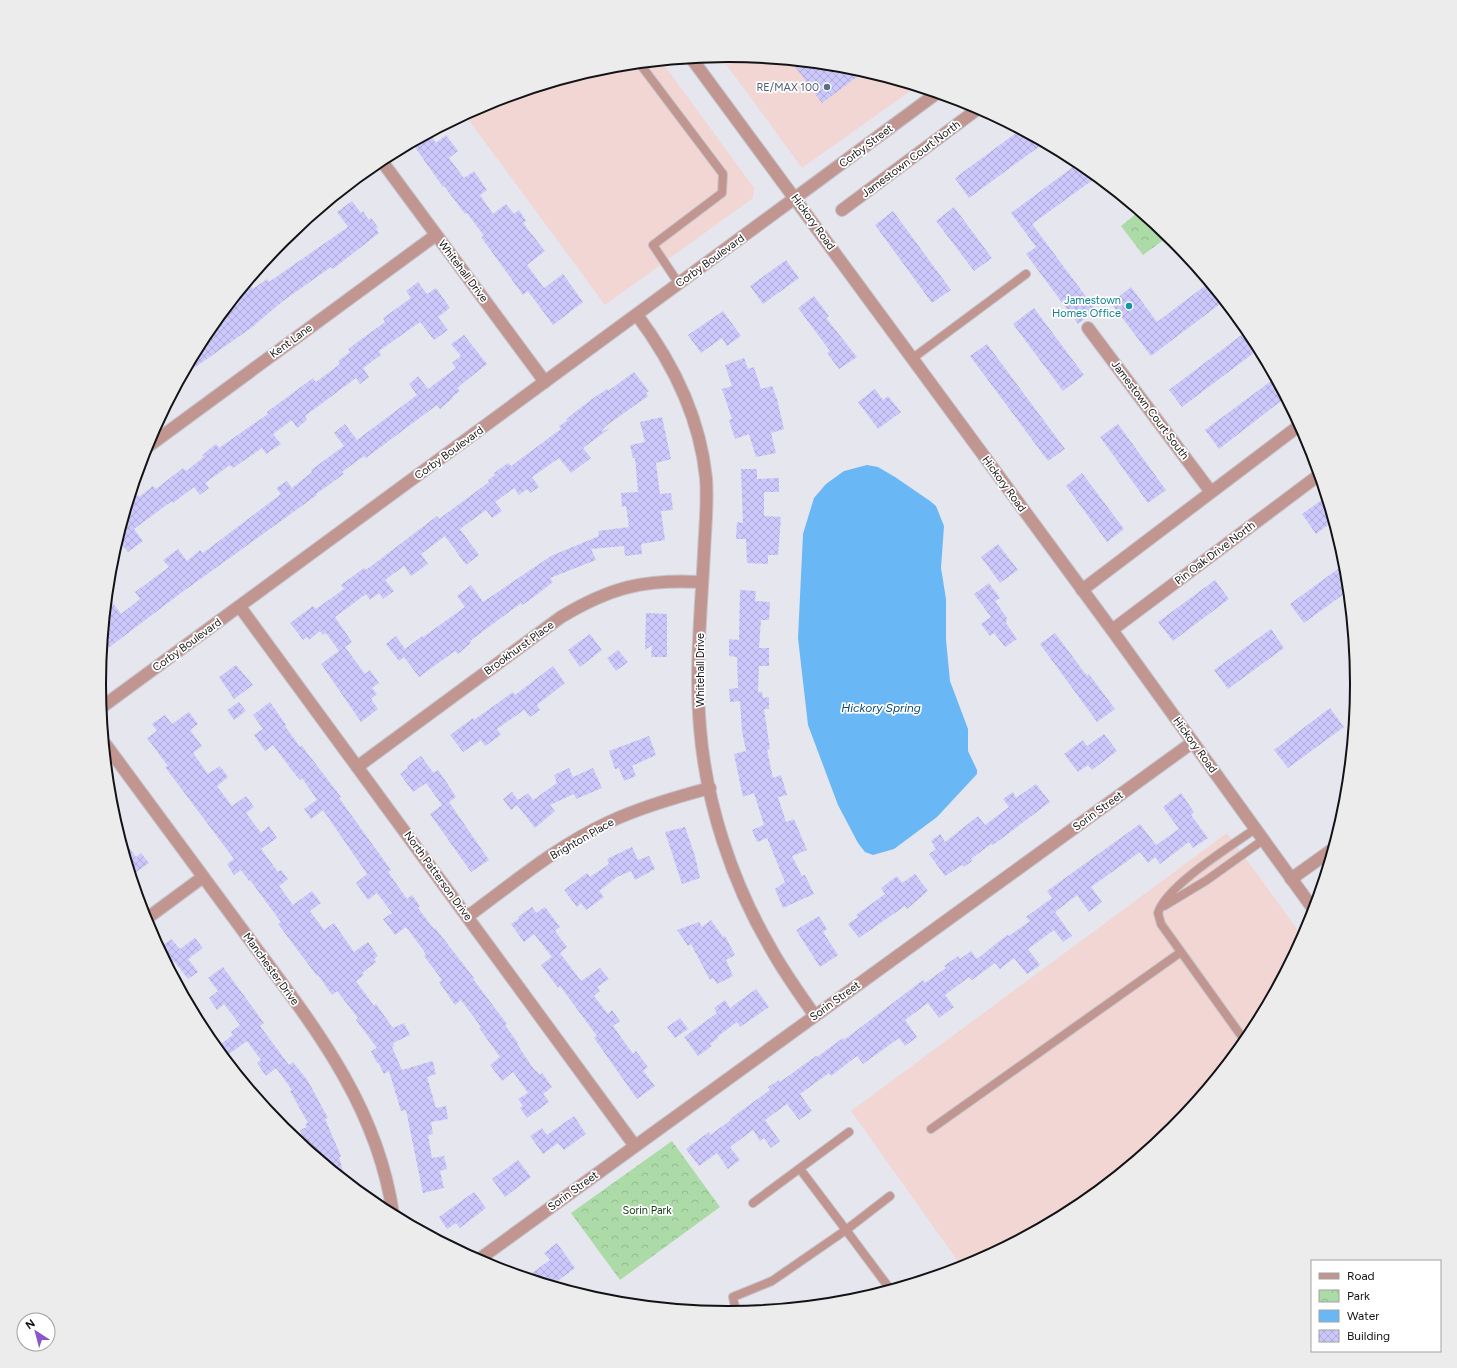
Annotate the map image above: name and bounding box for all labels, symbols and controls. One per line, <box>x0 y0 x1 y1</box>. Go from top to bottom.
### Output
place label: RE/MAX 100 <box>756 81 819 94</box>
marker: RE/MAX 100 <box>822 82 832 92</box>
street label: Jamestown Court North <box>859 118 963 200</box>
street label: Corby Street <box>837 122 895 170</box>
street label: Hickory Road <box>788 192 838 252</box>
street label: Corby Boulevard <box>673 232 747 290</box>
street label: Whitehall Drive <box>435 237 491 305</box>
place label: Jamestown Homes Office <box>1052 294 1121 320</box>
marker: Jamestown Homes Office <box>1124 301 1134 311</box>
street label: Kent Lane <box>267 321 315 361</box>
street label: Jamestown Court South <box>1109 358 1191 462</box>
street label: Corby Boulevard <box>412 424 486 482</box>
street label: Hickory Road <box>979 454 1029 514</box>
street label: Pin Oak Drive North <box>1172 519 1258 587</box>
street label: Corby Boulevard <box>150 616 224 674</box>
street label: Brookhurst Place <box>482 618 556 678</box>
street label: Whitehall Drive <box>694 633 707 707</box>
water label: Hickory Spring <box>841 701 921 715</box>
street label: Hickory Road <box>1170 715 1220 775</box>
street label: Sorin Street <box>1070 788 1126 834</box>
street label: Brighton Place <box>548 816 616 862</box>
street label: North Patterson Drive <box>401 829 475 923</box>
street label: Manchester Drive <box>240 930 302 1008</box>
street label: Sorin Street <box>807 978 863 1024</box>
street label: Sorin Street <box>545 1168 601 1214</box>
park label: Sorin Park <box>622 1204 672 1217</box>
legend <box>1311 1260 1441 1352</box>
text: Road <box>1347 1269 1375 1283</box>
text: Park <box>1347 1289 1370 1303</box>
text: Water <box>1347 1309 1379 1323</box>
north arrow <box>16 1312 56 1352</box>
text: N <box>23 1317 38 1332</box>
text: Building <box>1347 1329 1390 1343</box>

